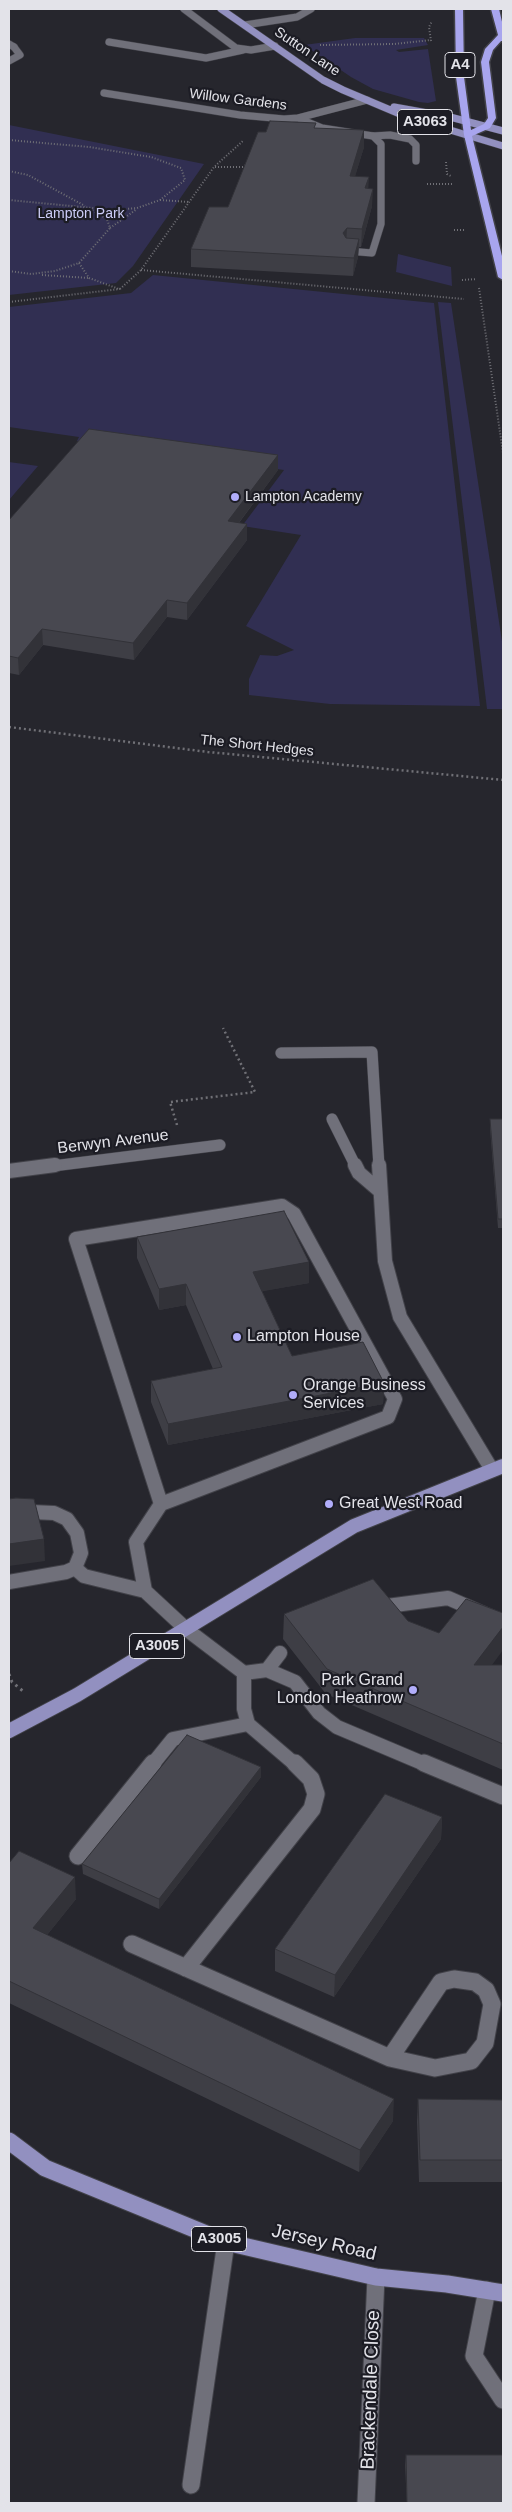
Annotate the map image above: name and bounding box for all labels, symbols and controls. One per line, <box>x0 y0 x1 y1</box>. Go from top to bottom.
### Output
street label: Sutton Lane <box>271 24 343 80</box>
road number: A4 <box>445 52 475 78</box>
street label: Willow Gardens <box>188 86 288 114</box>
road number: A3063 <box>398 110 452 134</box>
park label: Lampton Park <box>37 206 125 222</box>
place label: Lampton Academy <box>245 489 362 505</box>
marker: Lampton Academy <box>229 491 241 503</box>
street label: The Short Hedges <box>200 732 314 760</box>
street label: Berwyn Avenue <box>56 1126 170 1158</box>
place label: Lampton House <box>247 1327 360 1347</box>
marker: Lampton House <box>231 1331 243 1343</box>
place label: Orange Business Services <box>303 1376 426 1414</box>
marker: Orange Business Services <box>287 1389 299 1401</box>
place label: Great West Road <box>339 1494 462 1514</box>
marker: Great West Road <box>323 1498 335 1510</box>
road number: A3005 <box>130 1634 184 1658</box>
place label: Park Grand London Heathrow <box>277 1671 403 1709</box>
marker: Park Grand London Heathrow <box>407 1684 419 1696</box>
street label: Jersey Road <box>269 2220 379 2266</box>
road number: A3005 <box>192 2226 246 2252</box>
street label: Brackendale Close <box>357 2310 385 2470</box>

